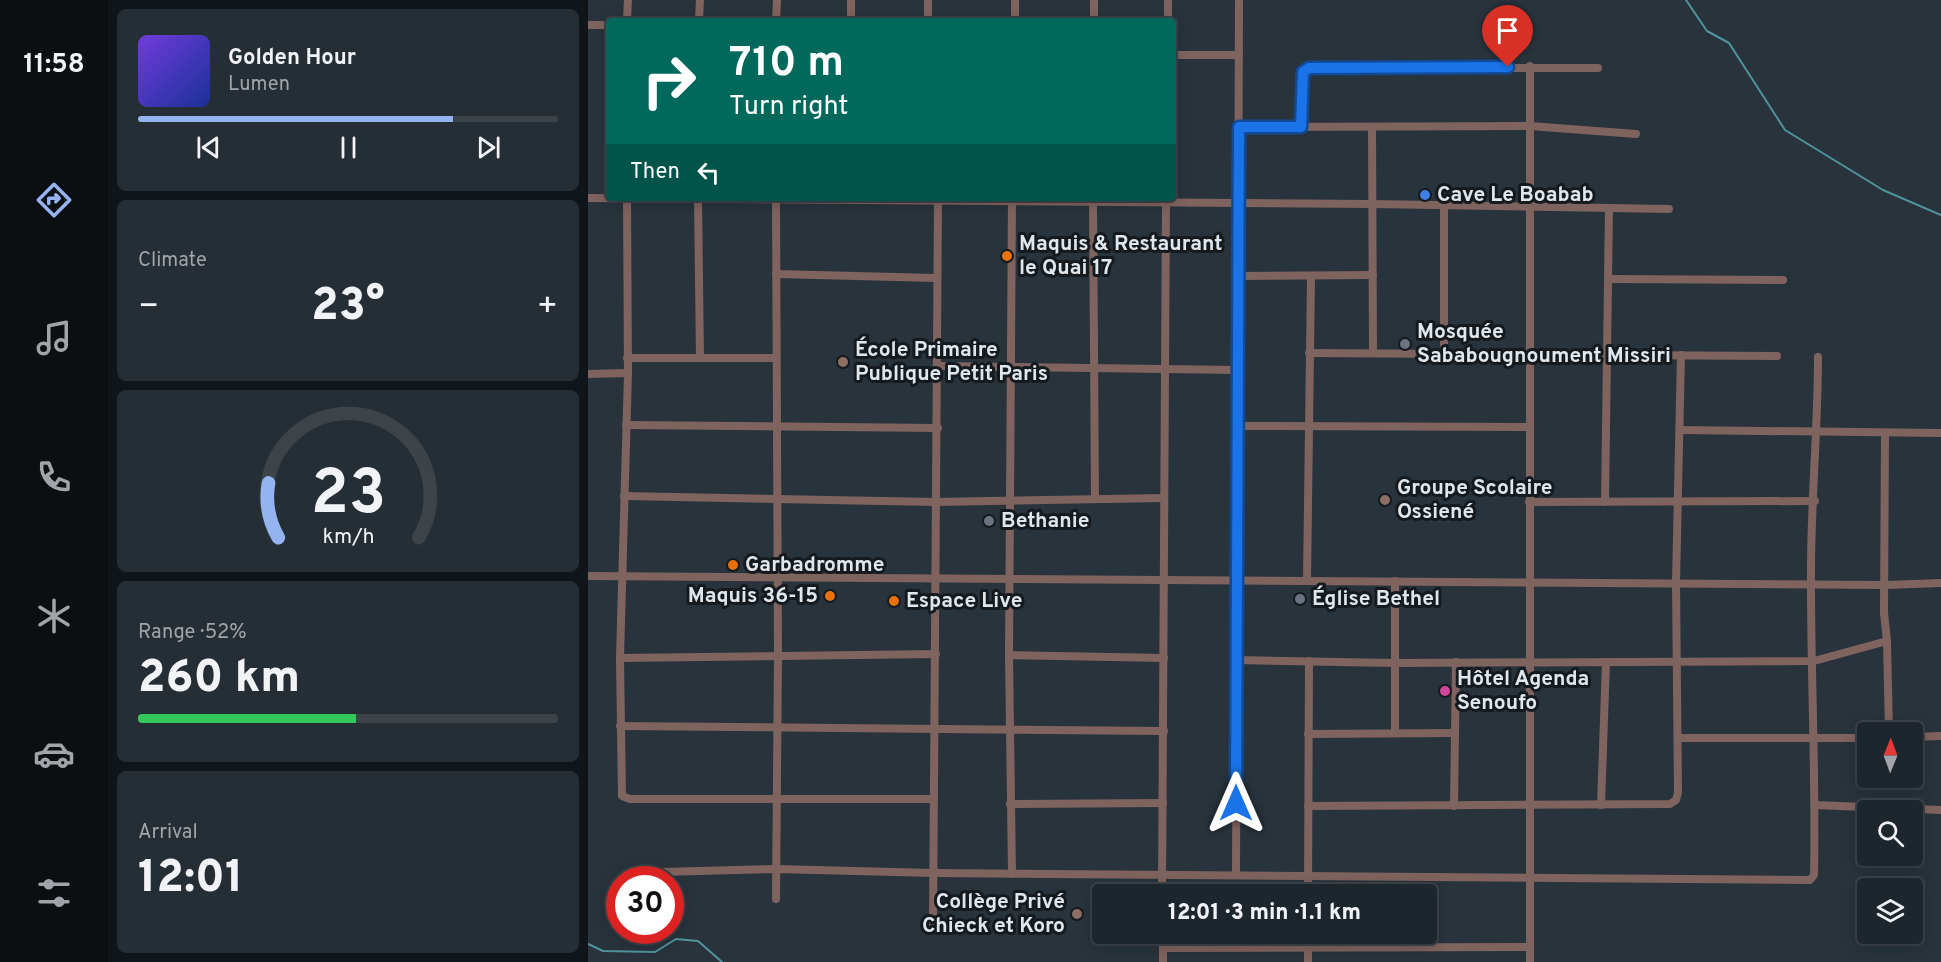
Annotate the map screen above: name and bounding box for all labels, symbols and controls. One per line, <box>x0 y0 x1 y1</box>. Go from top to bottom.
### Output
pin <box>1482 5 1533 67</box>
icon: arrive <box>1491 14 1524 47</box>
text: 710 m <box>729 38 844 91</box>
icon: right <box>630 42 708 120</box>
text: Golden Hour <box>228 45 356 72</box>
text: 11:58 <box>23 48 85 82</box>
text: Lumen <box>228 72 290 98</box>
text: Turn right <box>729 90 848 124</box>
icon: previous <box>192 131 225 164</box>
icon: pause <box>332 131 365 164</box>
icon: next <box>472 131 505 164</box>
icon: left <box>692 156 725 189</box>
text: Then <box>630 159 680 186</box>
icon: directions <box>33 179 75 221</box>
place label: Cave Le Boabab <box>1437 182 1594 209</box>
marker: Cave Le Boabab <box>1418 188 1432 202</box>
place label: Maquis & Restaurant le Quai 17 <box>1019 231 1222 282</box>
text: Climate <box>138 248 207 274</box>
marker: Maquis & Restaurant le Quai 17 <box>1000 249 1014 263</box>
text: 23° <box>311 279 385 336</box>
text: − <box>138 287 159 329</box>
text: + <box>537 287 558 329</box>
icon: music <box>33 317 75 359</box>
place label: Mosquée Sababougnoument Missiri <box>1417 319 1671 370</box>
place label: École Primaire Publique Petit Paris <box>855 336 1048 388</box>
marker: Mosquée Sababougnoument Missiri <box>1398 337 1412 351</box>
marker: École Primaire Publique Petit Paris <box>836 355 850 369</box>
icon: phone <box>33 456 75 498</box>
text: 23 <box>310 457 386 536</box>
place label: Groupe Scolaire Ossiené <box>1397 475 1552 526</box>
marker: Groupe Scolaire Ossiené <box>1378 493 1392 507</box>
place label: Bethanie <box>1001 508 1089 535</box>
marker: Bethanie <box>982 514 996 528</box>
text: km/h <box>322 524 374 551</box>
place label: Garbadromme <box>745 552 885 579</box>
marker: Garbadromme <box>726 558 740 572</box>
place label: Maquis 36-15 <box>688 583 818 610</box>
place label: Église Bethel <box>1312 585 1440 613</box>
place label: Espace Live <box>906 588 1022 615</box>
marker: Maquis 36-15 <box>823 589 837 603</box>
marker: Église Bethel <box>1293 592 1307 606</box>
marker: Espace Live <box>887 594 901 608</box>
icon: climate <box>33 595 75 637</box>
text: Range · 52% <box>138 620 247 646</box>
text: 260 km <box>138 651 300 708</box>
place label: Hôtel Agenda Senoufo <box>1457 666 1589 717</box>
marker: Hôtel Agenda Senoufo <box>1438 684 1452 698</box>
north arrow <box>1857 722 1923 788</box>
map controls <box>1857 722 1923 944</box>
icon: car <box>33 733 75 775</box>
position arrow <box>1204 771 1268 835</box>
button: search <box>1857 800 1923 866</box>
text: Arrival <box>138 820 198 846</box>
text: 12:01 <box>138 851 243 908</box>
speed limit sign: 30 <box>606 866 684 944</box>
icon: filters <box>33 872 75 914</box>
button: layers <box>1857 878 1923 944</box>
place label: Collège Privé Chieck et Koro <box>922 889 1065 940</box>
text: 12:01 · 3 min · 1.1 km <box>1168 900 1361 927</box>
marker: Collège Privé Chieck et Koro <box>1070 907 1084 921</box>

